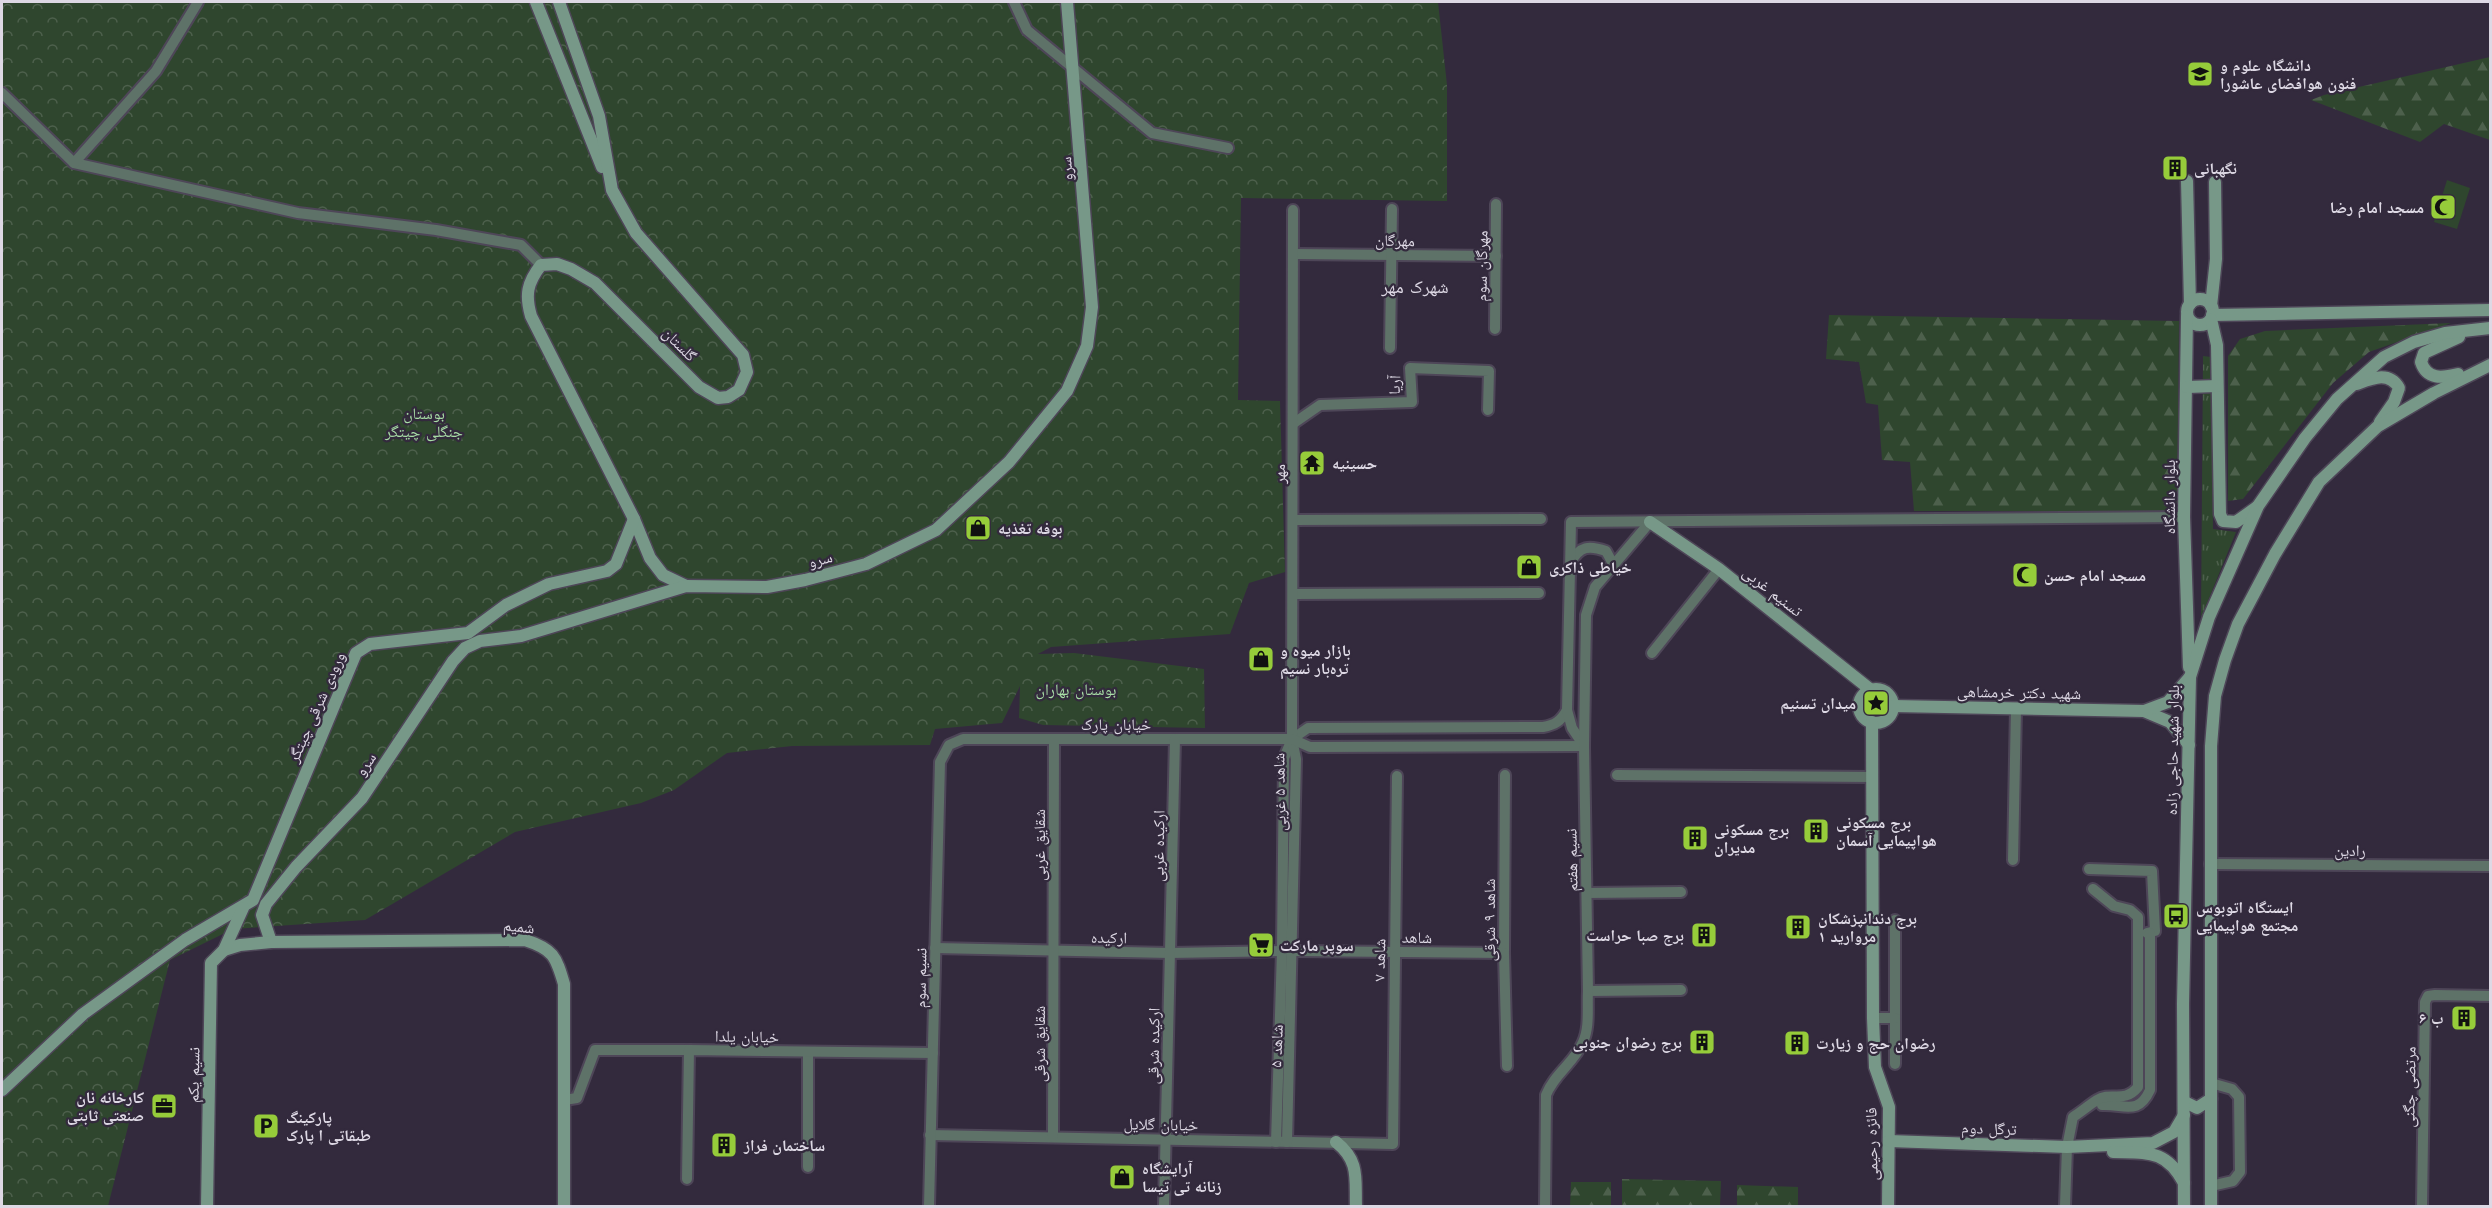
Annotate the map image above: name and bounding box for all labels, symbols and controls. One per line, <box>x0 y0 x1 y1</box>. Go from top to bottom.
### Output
place label: دانشگاه علوم و فنون هوافضای عاشورا <box>2220 56 2357 93</box>
school or university icon: دانشگاه علوم و فنون هوافضای عاشورا <box>2185 59 2215 89</box>
building icon: نگهبانی <box>2160 153 2190 183</box>
street label: سرو <box>1056 156 1077 182</box>
place label: نگهبانی <box>2194 159 2237 178</box>
mosque icon: مسجد امام رضا <box>2428 192 2458 222</box>
place label: مسجد امام رضا <box>2330 198 2424 219</box>
street label: مهرگان سوم <box>1471 230 1493 302</box>
street label: مهرگان <box>1375 231 1415 251</box>
district label: شهرک مهر <box>1380 276 1449 297</box>
street label: گلستان <box>658 323 701 366</box>
street label: آریا <box>1385 374 1404 395</box>
park label: بوستان جنگلی چیتگر <box>384 404 463 442</box>
temple icon: حسینیه <box>1297 448 1327 478</box>
place label: حسینیه <box>1332 454 1377 473</box>
street label: بلوار دانشگاه <box>2160 460 2179 534</box>
street label: مهر <box>1270 464 1289 485</box>
shop icon: بوفه تغذیه <box>963 513 993 543</box>
place label: بوفه تغذیه <box>998 519 1062 538</box>
street label: سرو <box>806 547 834 572</box>
shop icon: خیاطی ذاکری <box>1514 552 1544 582</box>
place label: خیاطی ذاکری <box>1549 558 1632 577</box>
mosque icon: مسجد امام حسن <box>2010 560 2040 590</box>
street label: تسنیم غربی <box>1738 562 1806 622</box>
place label: مسجد امام حسن <box>2044 566 2146 587</box>
place label: بازار میوه و تره‌بار نسیم <box>1280 641 1351 680</box>
shop icon: بازار میوه و تره‌بار نسیم <box>1246 644 1276 674</box>
street label: ورودی شرقی چیتگر <box>283 649 350 767</box>
park label: بوستان بهاران <box>1036 680 1116 700</box>
street label: شهید دکتر خرمشاهی <box>1957 682 2081 704</box>
street label: بلوار شهید حاجی زاده <box>2162 685 2184 816</box>
place icon: میدان تسنیم <box>1861 688 1891 718</box>
place label: میدان تسنیم <box>1780 694 1856 715</box>
street label: خیابان پارک <box>1081 715 1151 735</box>
street label: سرو <box>351 749 380 780</box>
street label: شاهد ۵ غربی <box>1269 753 1291 831</box>
street label: شقایق غربی <box>1030 809 1050 881</box>
street label: ارکیده غربی <box>1148 810 1170 882</box>
place label: برج مسکونی هواپیمایی آسمان <box>1836 813 1937 850</box>
building icon: برج مسکونی هواپیمایی آسمان <box>1801 816 1831 846</box>
place label: برج مسکونی مدیران <box>1714 820 1789 857</box>
building icon: برج مسکونی مدیران <box>1680 823 1710 853</box>
street label: نسیم هفتم <box>1561 828 1583 892</box>
street label: رادین <box>2334 841 2366 861</box>
street label: شاهد ۹ شرقی <box>1480 878 1500 962</box>
place label: ایستگاه اتوبوس مجتمع هواپیمایی <box>2196 898 2298 936</box>
bus stop icon: ایستگاه اتوبوس مجتمع هواپیمایی <box>2161 901 2191 931</box>
place label: برج دندانپزشکان مروارید ۱ <box>1818 909 1917 946</box>
building icon: برج دندانپزشکان مروارید ۱ <box>1783 912 1813 942</box>
street label: شمیم <box>502 915 536 939</box>
building icon: برج صبا حراست <box>1689 920 1719 950</box>
place label: برج صبا حراست <box>1586 926 1684 946</box>
street label: ارکیده <box>1091 928 1127 947</box>
street label: شاهد <box>1402 928 1432 947</box>
supermarket icon: سوپر مارکت <box>1246 930 1276 960</box>
place label: سوپر مارکت <box>1280 936 1354 955</box>
street label: شاهد ۷ <box>1370 938 1389 982</box>
street label: نسیم سوم <box>910 948 932 1008</box>
building icon: ب ۶ <box>2449 1003 2479 1033</box>
street label: شقایق شرقی <box>1030 1006 1050 1082</box>
street label: ارکیده شرقی <box>1143 1008 1165 1085</box>
place label: ب ۶ <box>2419 1009 2444 1028</box>
street label: شاهد ۵ <box>1266 1024 1287 1068</box>
street label: خیابان یلدا <box>715 1026 779 1048</box>
building icon: برج رضوان جنوبی <box>1687 1027 1717 1057</box>
building icon: رضوان حج و زیارت <box>1782 1028 1812 1058</box>
place label: برج رضوان جنوبی <box>1573 1033 1682 1053</box>
place label: رضوان حج و زیارت <box>1816 1034 1935 1054</box>
street label: مرتضی چگنی <box>2399 1046 2421 1128</box>
street label: نسیم یکم <box>184 1047 204 1103</box>
place label: کارخانه نان صنعتی ثابتی <box>67 1088 144 1125</box>
office icon: کارخانه نان صنعتی ثابتی <box>149 1091 179 1121</box>
street label: فائزه رحیمی <box>1861 1107 1883 1181</box>
place label: پارکینگ طبقاتی ا پارک <box>286 1108 371 1145</box>
parking icon: پارکینگ طبقاتی ا پارک <box>251 1111 281 1141</box>
street label: خیابان گلایل <box>1124 1114 1198 1136</box>
street label: ترگل دوم <box>1961 1118 2017 1140</box>
building icon: ساختمان فراز <box>709 1130 739 1160</box>
place label: ساختمان فراز <box>743 1136 825 1155</box>
place label: آرایشگاه زنانه تی تیسا <box>1142 1159 1222 1196</box>
shop icon: آرایشگاه زنانه تی تیسا <box>1107 1162 1137 1192</box>

